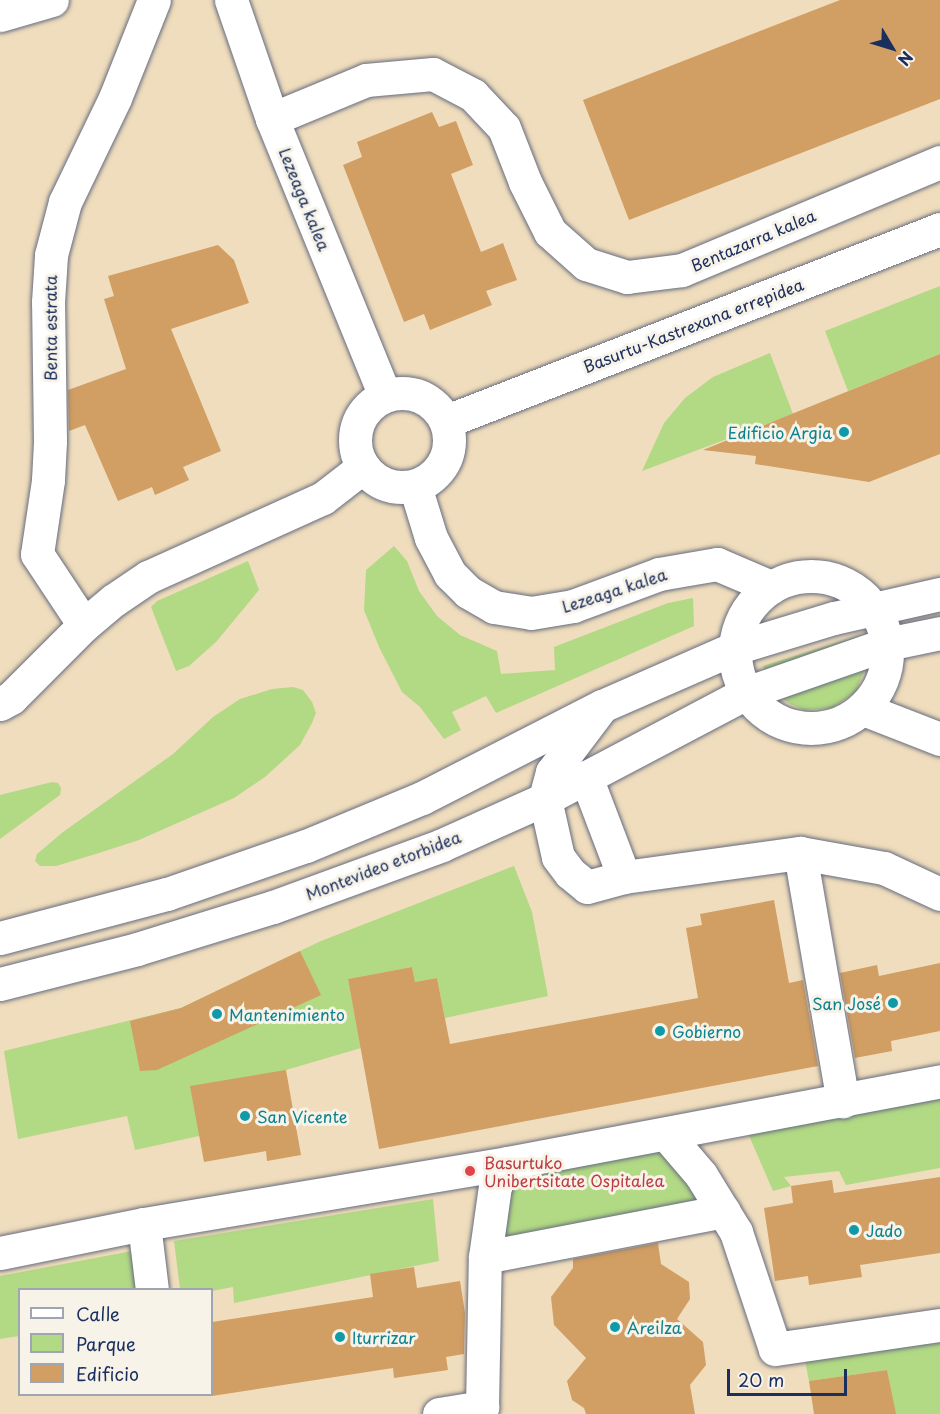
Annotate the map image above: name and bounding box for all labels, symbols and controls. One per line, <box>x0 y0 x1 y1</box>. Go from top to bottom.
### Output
north arrow <box>862 18 922 78</box>
text: N <box>893 47 920 71</box>
street label: Lezeaga kalea <box>276 145 334 253</box>
street label: Bentazarra kalea <box>688 205 818 275</box>
street label: Basurtu-Kastrexana errepidea <box>580 274 806 376</box>
street label: Benta estrata <box>40 275 60 381</box>
place label: Edificio Argia <box>727 422 832 442</box>
marker: Edificio Argia <box>837 425 851 439</box>
street label: Lezeaga kalea <box>559 564 669 616</box>
street label: Montevideo etorbidea <box>302 826 464 904</box>
place label: San José <box>813 993 881 1013</box>
marker: San José <box>886 996 900 1010</box>
place label: Mantenimiento <box>229 1004 345 1024</box>
marker: Mantenimiento <box>210 1007 224 1021</box>
place label: Gobierno <box>672 1021 741 1041</box>
marker: Gobierno <box>653 1024 667 1038</box>
place label: San Vicente <box>257 1106 349 1126</box>
marker: San Vicente <box>238 1109 252 1123</box>
place label: Basurtuko Unibertsitate Ospitalea <box>484 1152 665 1190</box>
marker: Basurtuko Unibertsitate Ospitalea <box>461 1162 479 1180</box>
place label: Jado <box>866 1220 902 1240</box>
marker: Jado <box>847 1223 861 1237</box>
legend <box>18 1288 213 1396</box>
text: Calle <box>76 1300 120 1327</box>
place label: Areilza <box>627 1317 682 1337</box>
marker: Areilza <box>608 1320 622 1334</box>
place label: Iturrizar <box>352 1327 416 1347</box>
text: Parque <box>76 1330 136 1357</box>
marker: Iturrizar <box>333 1330 347 1344</box>
scale bar <box>730 1357 850 1395</box>
text: Edificio <box>76 1360 139 1387</box>
text: 20 m <box>738 1366 784 1393</box>

